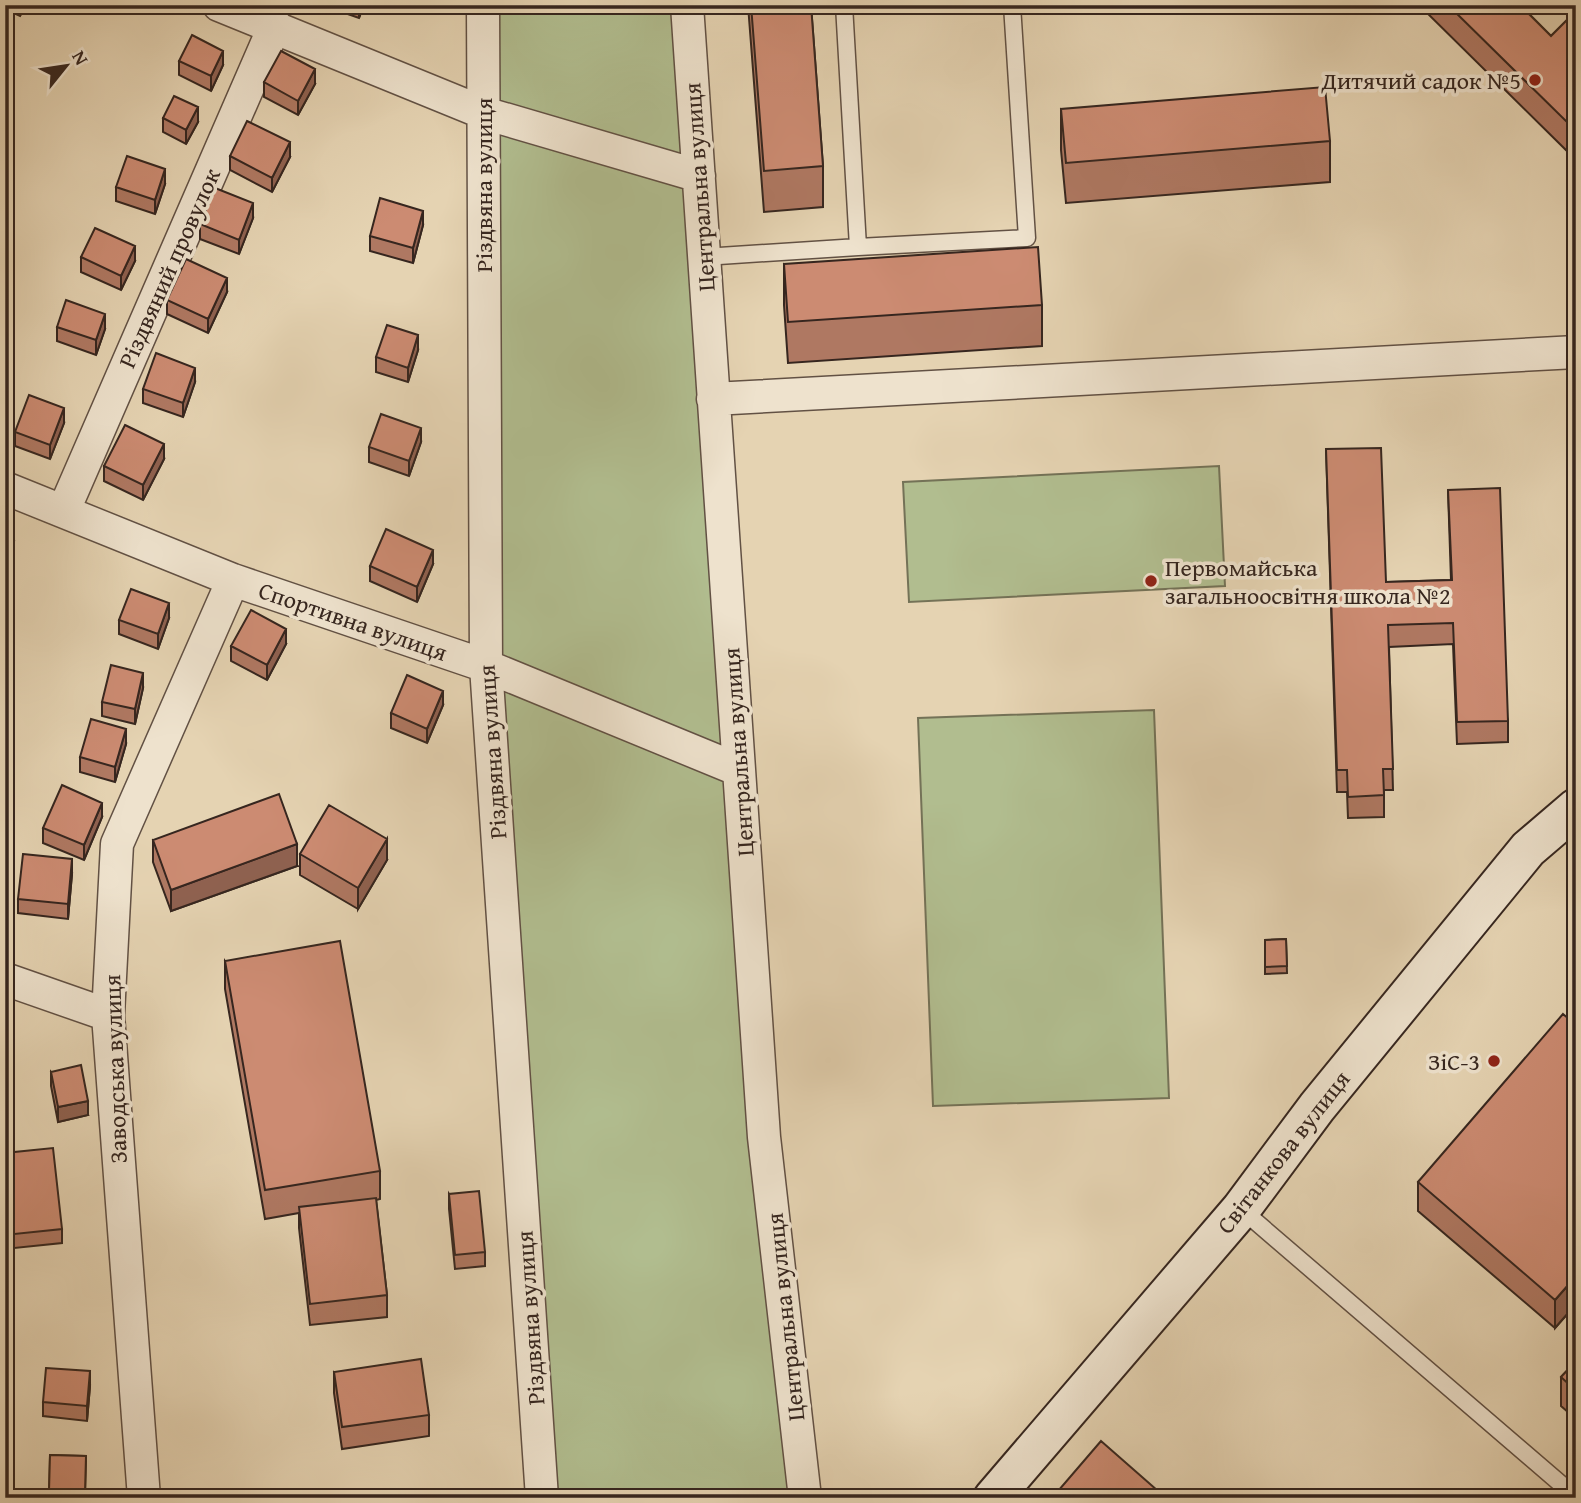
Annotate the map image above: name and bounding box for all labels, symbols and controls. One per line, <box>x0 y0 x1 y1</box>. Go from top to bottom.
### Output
north arrow <box>32 32 102 102</box>
text: N <box>65 45 96 70</box>
place label: Дитячий садок №5 <box>1321 63 1521 98</box>
marker: Дитячий садок №5 <box>1527 72 1543 88</box>
street label: Центральна вулиця <box>674 82 724 292</box>
street label: Різдвяна вулиця <box>466 98 501 272</box>
street label: Різдвяний провулок <box>109 162 229 374</box>
place label: Первомайська загальноосвітня школа №2 <box>1165 550 1451 613</box>
street label: Спортивна вулиця <box>254 572 452 670</box>
marker: Первомайська загальноосвітня школа №2 <box>1143 573 1159 589</box>
street label: Центральна вулиця <box>713 647 763 857</box>
street label: Різдвяна вулиця <box>468 664 516 840</box>
street label: Заводська вулиця <box>94 974 136 1164</box>
place label: ЗіС-3 <box>1428 1044 1480 1079</box>
marker: ЗіС-3 <box>1486 1053 1502 1069</box>
street label: Світанкова вулиця <box>1208 1063 1358 1241</box>
street label: Центральна вулиця <box>757 1211 813 1423</box>
street label: Різдвяна вулиця <box>506 1230 554 1406</box>

